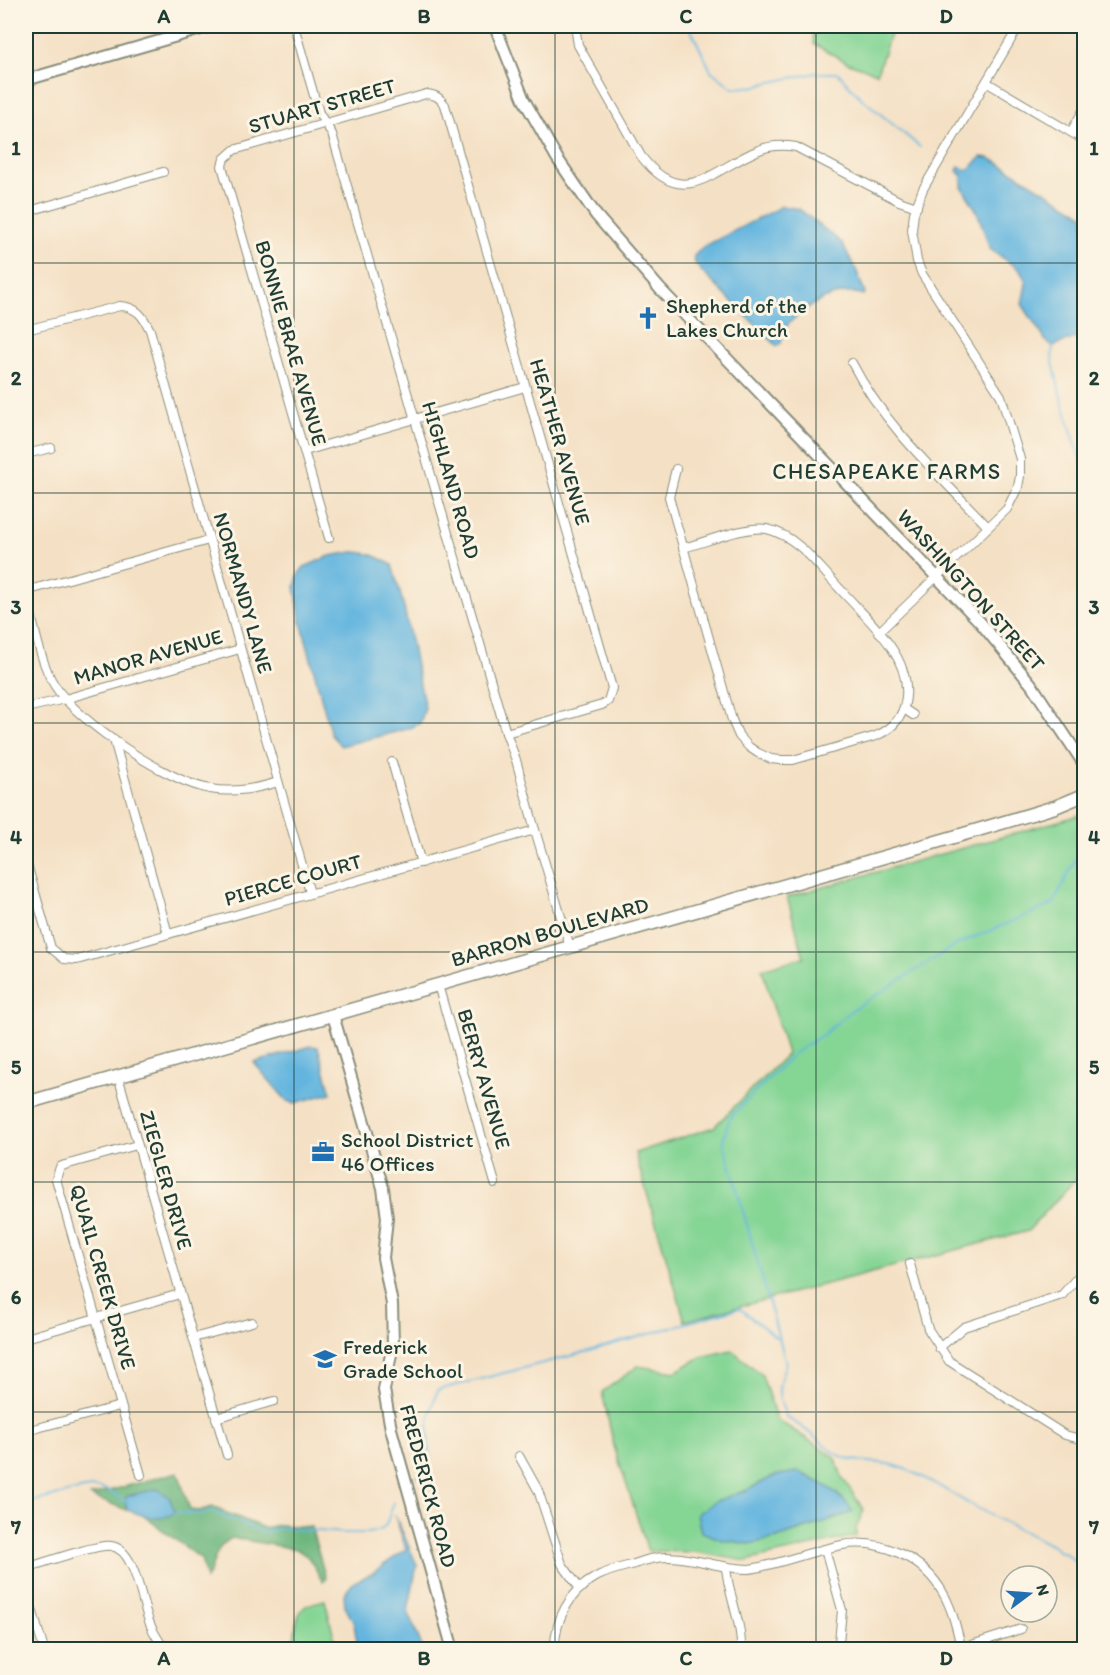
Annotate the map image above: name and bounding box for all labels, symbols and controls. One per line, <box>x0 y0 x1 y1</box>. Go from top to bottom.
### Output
text: A <box>157 4 171 28</box>
text: B <box>418 4 431 28</box>
text: C <box>680 4 693 28</box>
text: D <box>939 4 953 28</box>
street label: STUART STREET <box>245 73 398 138</box>
text: 1 <box>11 136 21 160</box>
text: 1 <box>1089 136 1099 160</box>
street label: BONNIE BRAE AVENUE <box>250 237 333 448</box>
place label: Shepherd of the Lakes Church <box>666 293 807 342</box>
church icon: Shepherd of the Lakes Church <box>635 305 661 331</box>
street label: HEATHER AVENUE <box>525 356 596 528</box>
text: 2 <box>11 366 22 390</box>
text: 2 <box>1089 366 1100 390</box>
street label: HIGHLAND ROAD <box>417 398 486 562</box>
district label: CHESAPEAKE FARMS <box>772 458 1002 485</box>
street label: WASHINGTON STREET <box>892 504 1051 676</box>
street label: NORMANDY LANE <box>209 510 278 676</box>
text: 3 <box>11 595 22 619</box>
text: 3 <box>1089 595 1100 619</box>
street label: MANOR AVENUE <box>70 623 225 690</box>
text: 4 <box>10 825 22 849</box>
text: 4 <box>1088 825 1100 849</box>
street label: PIERCE COURT <box>221 848 365 911</box>
street label: BARRON BOULEVARD <box>448 891 652 972</box>
street label: BERRY AVENUE <box>452 1006 517 1152</box>
text: 5 <box>11 1055 22 1079</box>
text: 5 <box>1089 1055 1100 1079</box>
street label: ZIEGLER DRIVE <box>135 1107 198 1253</box>
place label: School District 46 Offices <box>341 1127 473 1176</box>
office icon: School District 46 Offices <box>310 1139 336 1165</box>
street label: QUAIL CREEK DRIVE <box>65 1181 142 1372</box>
text: 6 <box>11 1285 22 1309</box>
text: 6 <box>1089 1285 1100 1309</box>
place label: Frederick Grade School <box>343 1334 463 1383</box>
school or university icon: Frederick Grade School <box>312 1346 338 1372</box>
street label: FREDERICK ROAD <box>395 1402 462 1570</box>
text: 7 <box>10 1515 21 1539</box>
text: 7 <box>1088 1515 1099 1539</box>
north arrow <box>999 1564 1059 1624</box>
text: N <box>1032 1582 1054 1598</box>
text: A <box>157 1646 171 1670</box>
text: B <box>418 1646 431 1670</box>
text: C <box>680 1646 693 1670</box>
text: D <box>939 1646 953 1670</box>

